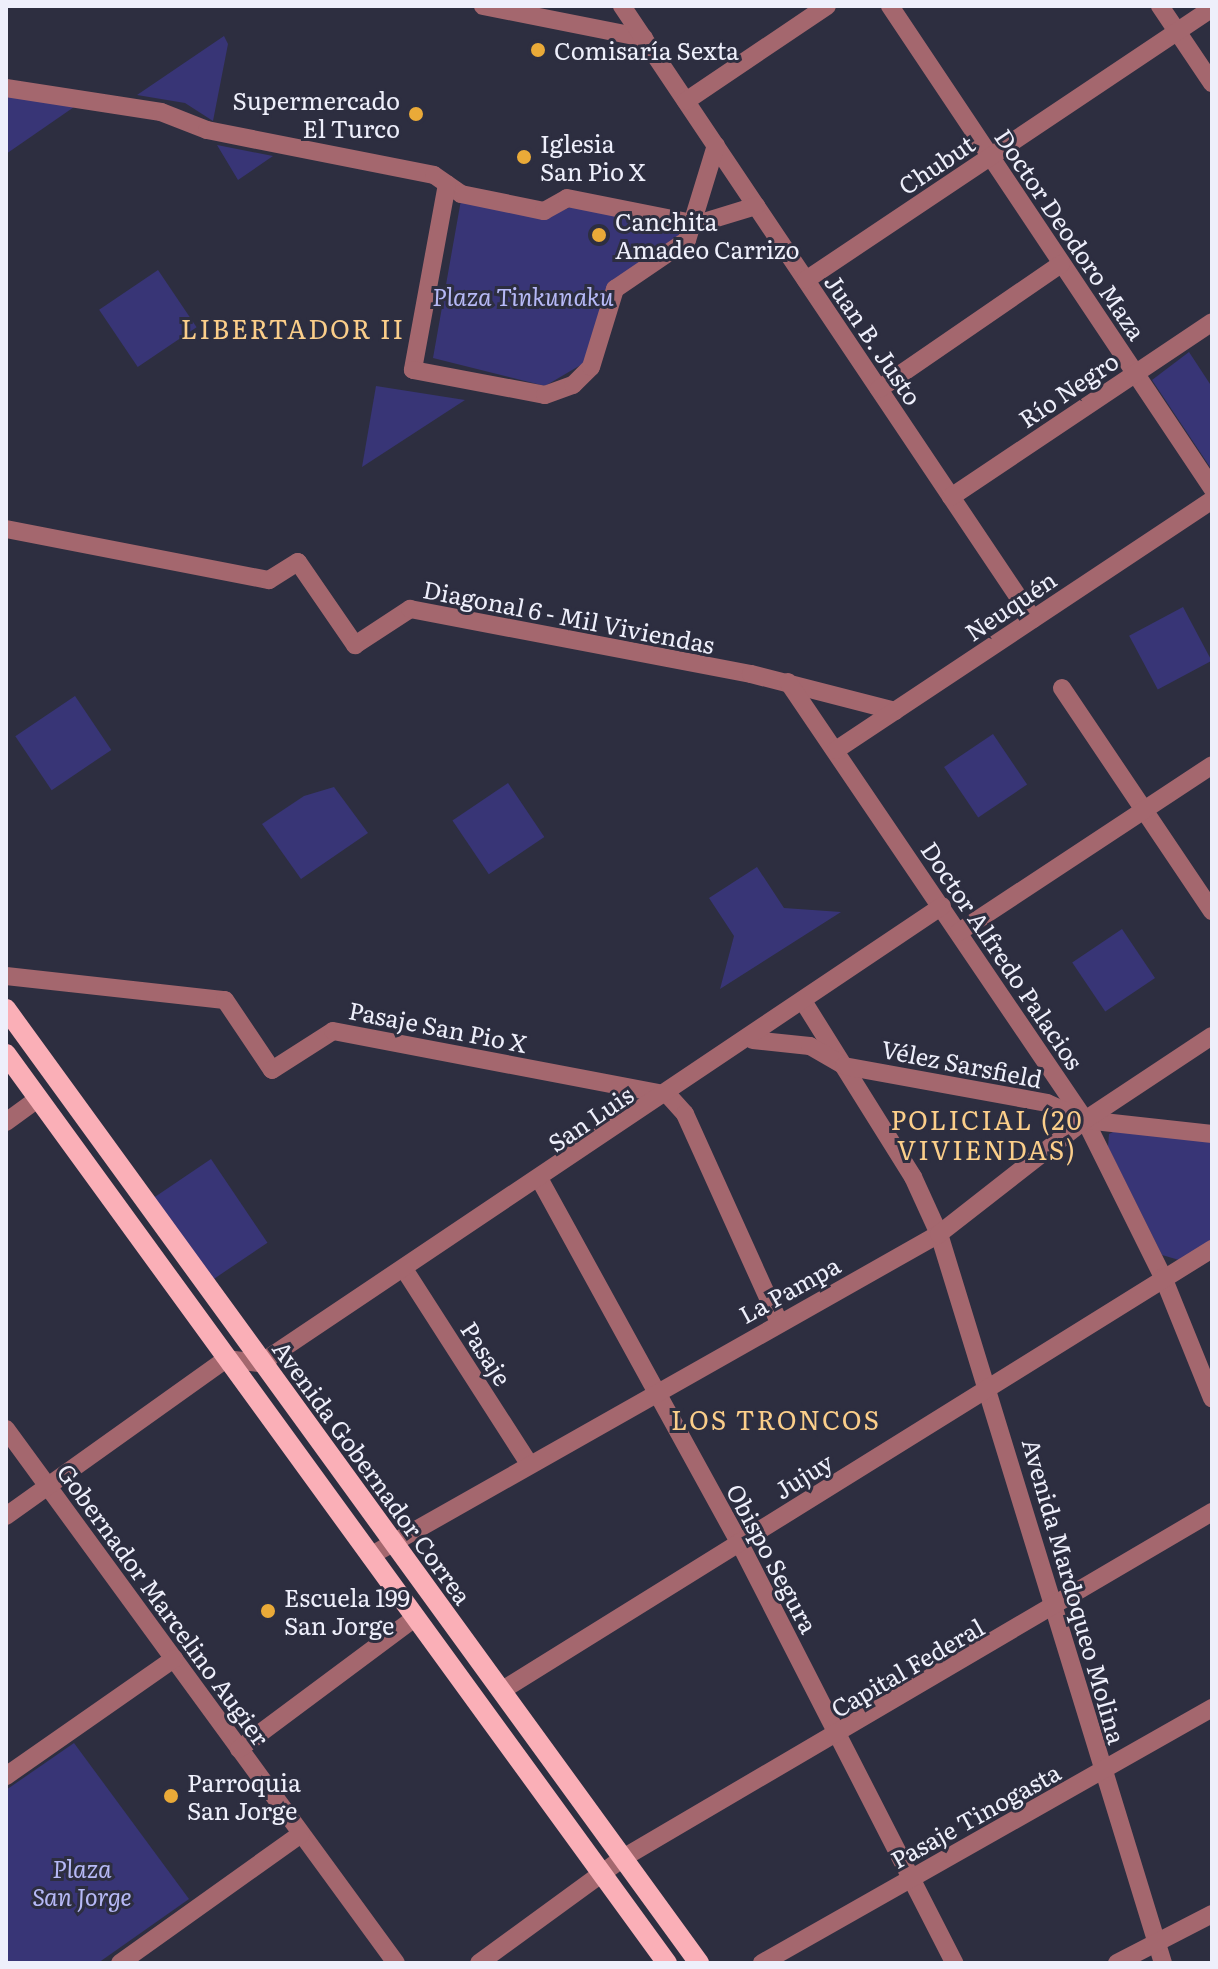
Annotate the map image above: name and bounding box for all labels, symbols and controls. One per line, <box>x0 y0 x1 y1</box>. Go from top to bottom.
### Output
place label: Comisaría Sexta <box>554 36 739 64</box>
marker: Comisaría Sexta <box>529 41 547 59</box>
place label: Supermercado El Turco <box>233 86 400 142</box>
marker: Supermercado El Turco <box>407 105 425 123</box>
street label: Doctor Deodoro Maza <box>990 123 1152 345</box>
street label: Chubut <box>893 128 979 200</box>
place label: Iglesia San Pio X <box>540 129 646 185</box>
marker: Iglesia San Pio X <box>515 148 533 166</box>
place label: Canchita Amadeo Carrizo <box>615 207 800 263</box>
marker: Canchita Amadeo Carrizo <box>590 226 608 244</box>
street label: Juan B. Justo <box>820 268 928 410</box>
park label: Plaza Tinkunaku <box>432 282 614 310</box>
district label: LIBERTADOR II <box>181 312 405 344</box>
street label: Río Negro <box>1013 345 1123 433</box>
street label: Neuquén <box>959 564 1061 646</box>
street label: Diagonal 6 - Mil Viviendas <box>421 574 717 658</box>
street label: Doctor Alfredo Palacios <box>916 836 1090 1074</box>
street label: Pasaje San Pio X <box>346 995 530 1057</box>
street label: Vélez Sarsfield <box>879 1033 1045 1093</box>
street label: San Luis <box>542 1079 638 1157</box>
district label: POLICIAL (20 VIVIENDAS) <box>890 1103 1084 1164</box>
street label: La Pampa <box>733 1250 845 1328</box>
street label: Pasaje <box>456 1316 518 1390</box>
street label: Avenida Gobernador Correa <box>268 1335 478 1609</box>
district label: LOS TRONCOS <box>671 1403 881 1435</box>
street label: Avenida Mardoqueo Molina <box>1018 1435 1132 1747</box>
street label: Jujuy <box>769 1446 837 1504</box>
street label: Gobernador Marcelino Augier <box>52 1457 276 1751</box>
street label: Obispo Segura <box>722 1478 824 1638</box>
place label: Escuela 199 San Jorge <box>284 1583 410 1639</box>
marker: Escuela 199 San Jorge <box>259 1602 277 1620</box>
street label: Capital Federal <box>825 1612 989 1722</box>
street label: Pasaje Tinogasta <box>885 1757 1065 1873</box>
place label: Parroquia San Jorge <box>187 1768 301 1824</box>
marker: Parroquia San Jorge <box>162 1787 180 1805</box>
park label: Plaza San Jorge <box>32 1854 132 1910</box>

